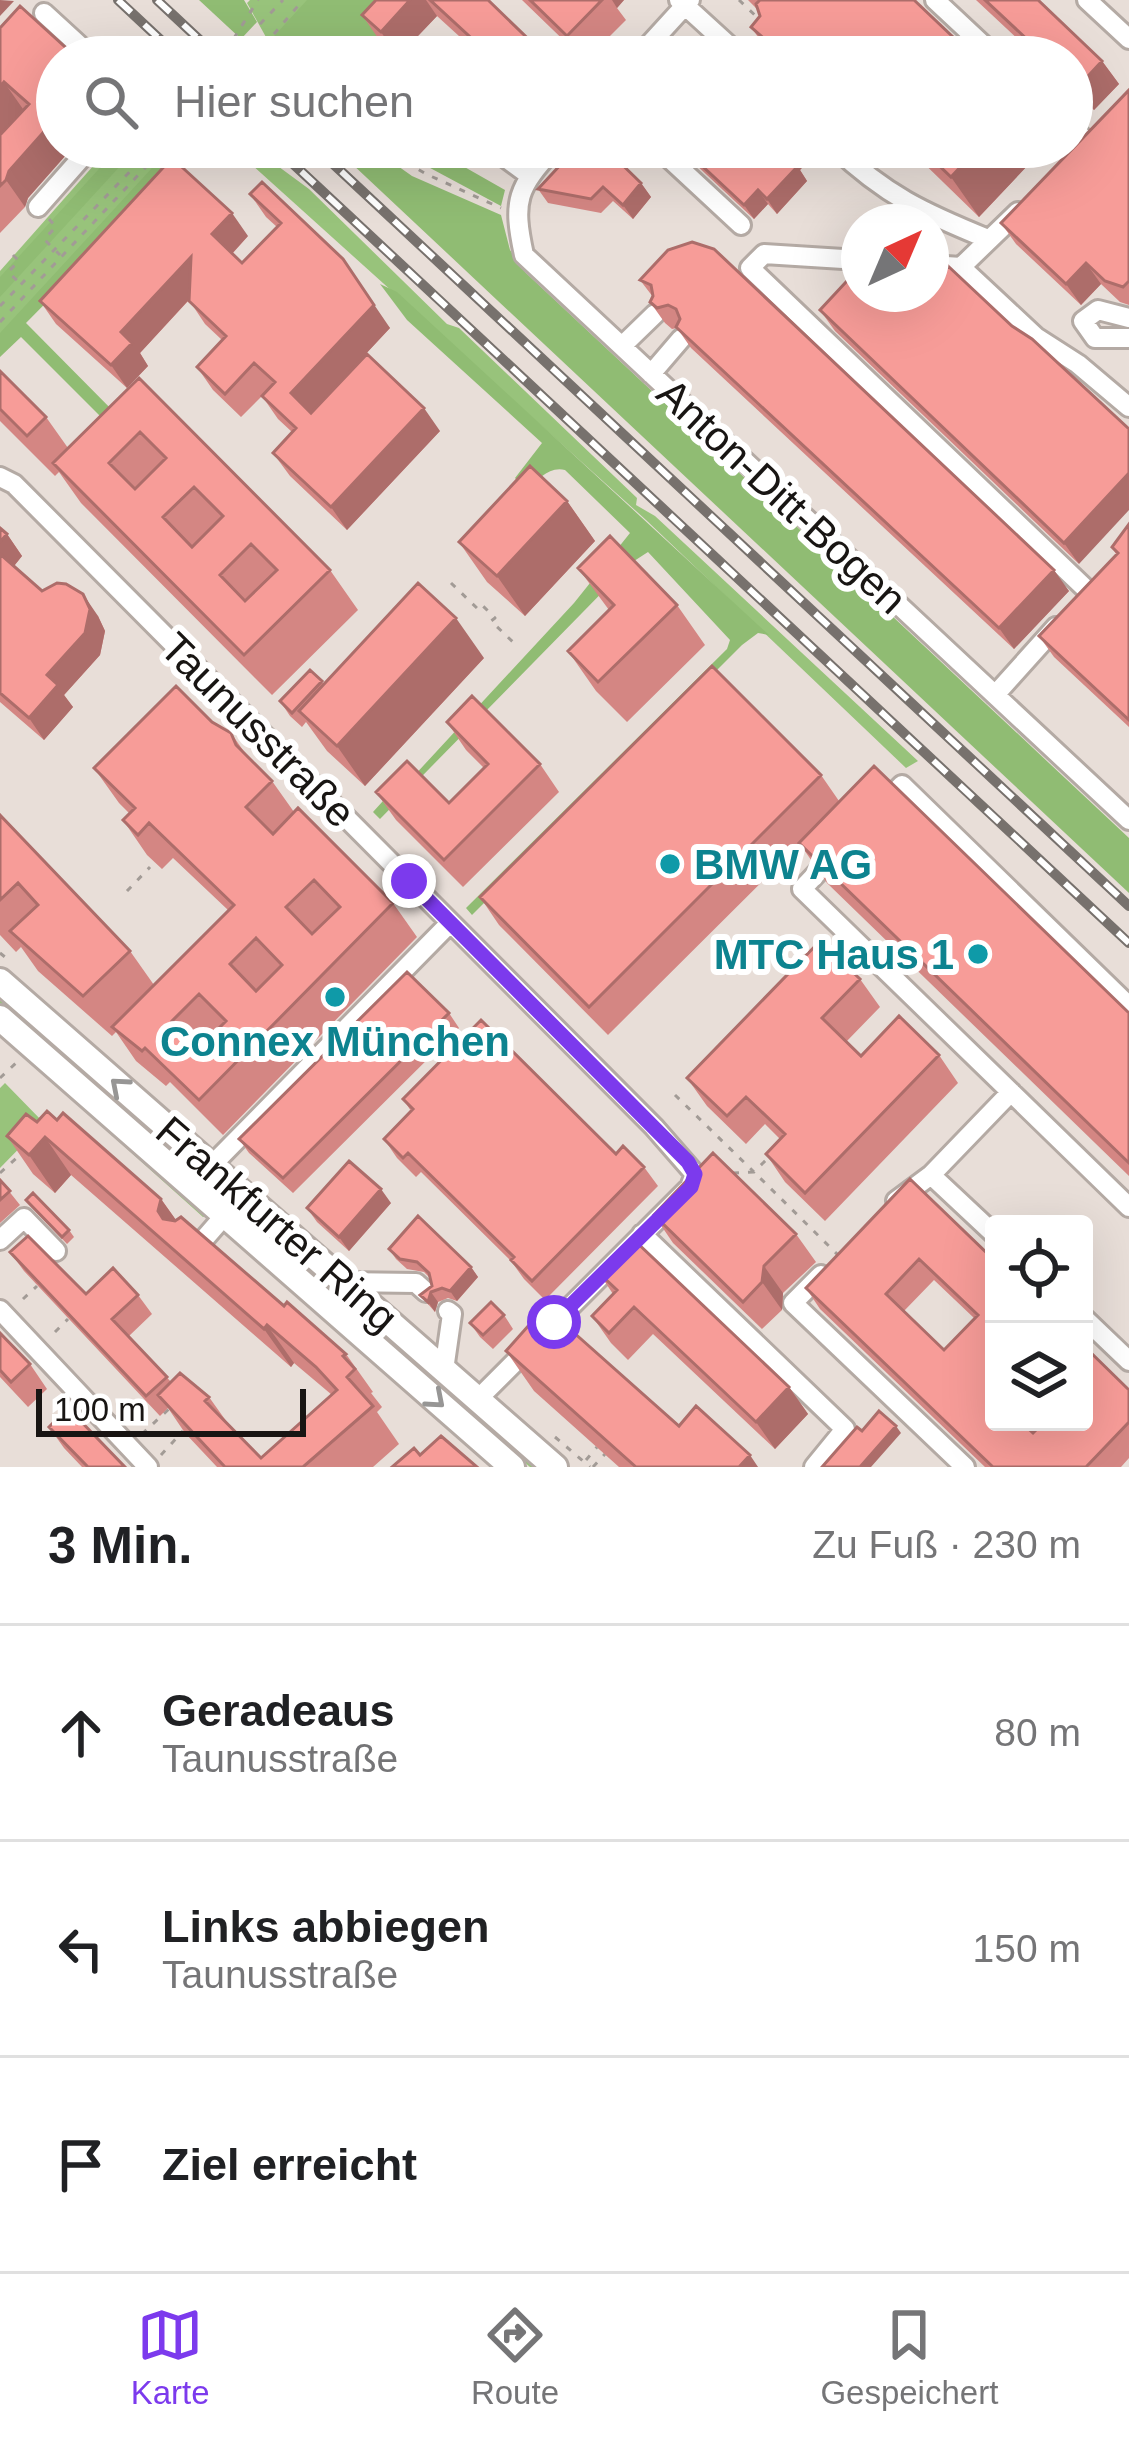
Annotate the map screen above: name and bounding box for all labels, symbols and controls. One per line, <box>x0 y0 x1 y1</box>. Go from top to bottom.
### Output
search box <box>36 36 1093 168</box>
icon: search <box>78 69 144 135</box>
text: Hier suchen <box>174 76 414 127</box>
north arrow <box>841 204 949 312</box>
street label: Anton-Ditt-Bogen <box>648 369 916 623</box>
street label: Taunusstraße <box>151 623 365 837</box>
place label: BMW AG <box>694 841 872 888</box>
marker: BMW AG <box>657 851 683 877</box>
route end <box>382 854 436 908</box>
place label: MTC Haus 1 <box>714 931 954 978</box>
marker: MTC Haus 1 <box>965 941 991 967</box>
marker: Connex München <box>322 984 348 1010</box>
place label: Connex München <box>160 1018 510 1065</box>
one-way arrow <box>111 1078 133 1100</box>
street label: Frankfurter Ring <box>147 1107 407 1341</box>
map controls <box>985 1215 1093 1431</box>
button: locate <box>985 1215 1093 1323</box>
route start <box>527 1295 581 1349</box>
button: layers <box>985 1323 1093 1431</box>
scale bar <box>36 1383 306 1436</box>
one-way arrow <box>422 1386 443 1407</box>
text: 100 m <box>54 1391 146 1428</box>
text: 3 Min. <box>48 1517 193 1574</box>
text: Zu Fuß · 230 m <box>812 1523 1081 1566</box>
text: Geradeaus <box>162 1685 395 1736</box>
icon: ahead <box>48 1700 114 1766</box>
text: 80 m <box>994 1711 1081 1754</box>
text: Taunusstraße <box>162 1737 398 1780</box>
text: Links abbiegen <box>162 1901 490 1952</box>
icon: left <box>48 1916 114 1982</box>
text: 150 m <box>973 1927 1081 1970</box>
text: Taunusstraße <box>162 1953 398 1996</box>
icon: arrive <box>48 2132 114 2198</box>
text: Ziel erreicht <box>162 2139 417 2190</box>
tab: Karte <box>131 2302 210 2412</box>
tab: Route <box>471 2302 559 2412</box>
tab: Gespeichert <box>820 2302 998 2412</box>

